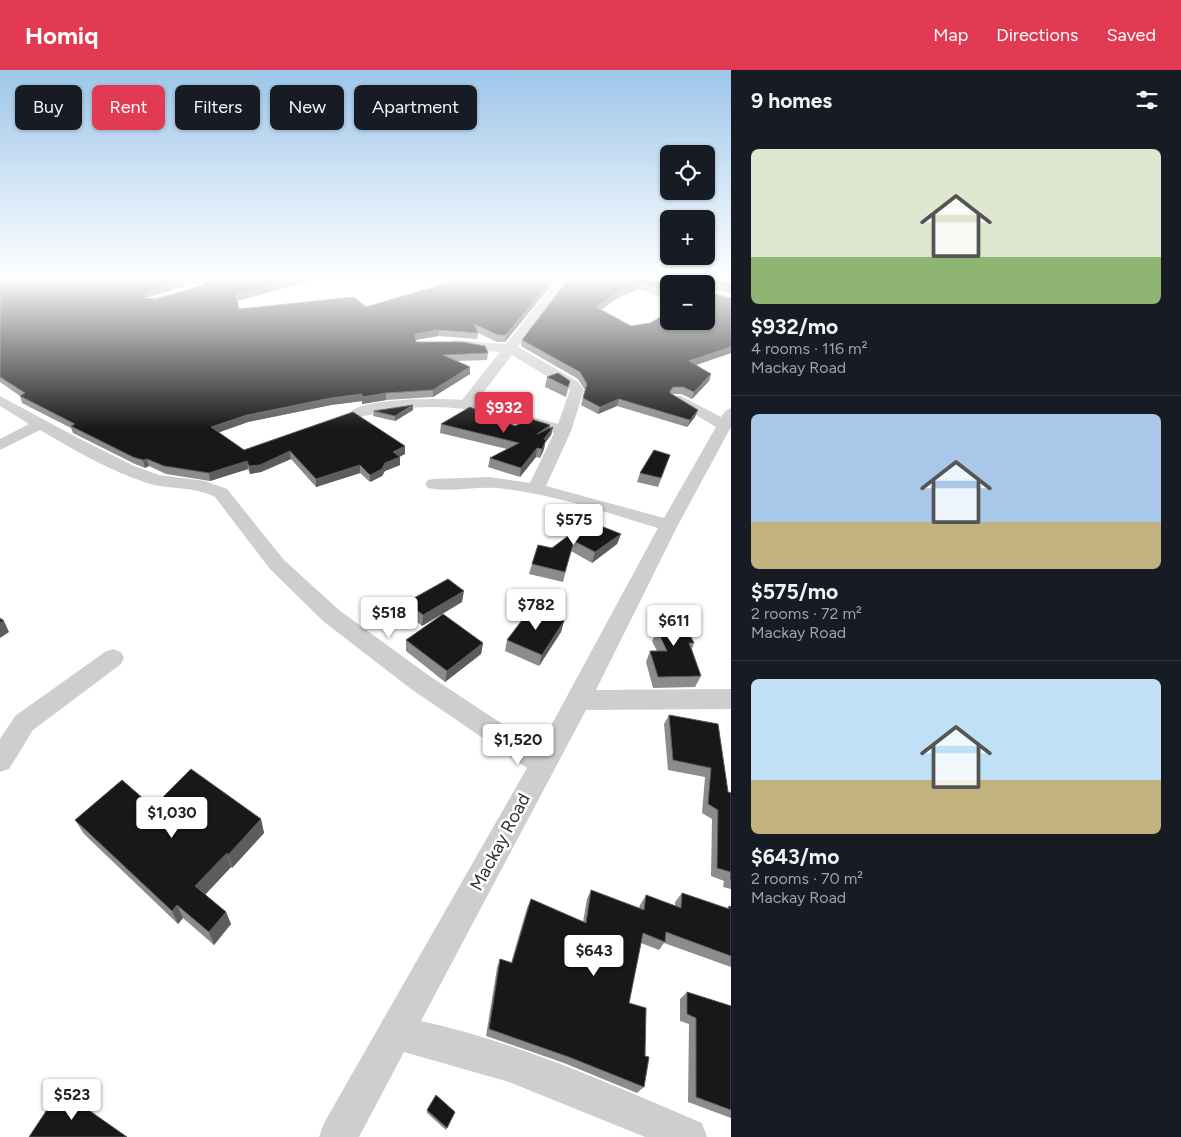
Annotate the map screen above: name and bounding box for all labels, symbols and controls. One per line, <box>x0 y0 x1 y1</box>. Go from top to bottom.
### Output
text: Homiq <box>25 21 98 50</box>
text: Map <box>933 24 968 46</box>
text: Directions <box>996 24 1078 46</box>
text: Saved <box>1106 24 1156 46</box>
chip: Buy <box>15 85 82 130</box>
chip: Rent <box>92 85 165 130</box>
chip: Filters <box>175 85 260 130</box>
chip: New <box>270 85 344 130</box>
chip: Apartment <box>354 85 477 130</box>
icon: filters <box>1133 86 1161 114</box>
text: 9 homes <box>751 88 832 113</box>
map controls <box>660 145 715 330</box>
button: locate <box>660 145 715 200</box>
icon: home <box>911 181 1001 271</box>
button: + <box>660 210 715 265</box>
button: − <box>660 275 715 330</box>
text: $932/mo <box>751 314 838 339</box>
text: 4 rooms · 116 m² <box>751 339 868 358</box>
text: Mackay Road <box>751 358 846 377</box>
pin: $932 <box>474 392 534 434</box>
text: $932 <box>486 398 522 417</box>
icon: home <box>911 447 1001 537</box>
pin: $575 <box>544 504 604 546</box>
text: $575 <box>556 510 592 529</box>
text: $575/mo <box>751 579 838 604</box>
pin: $782 <box>506 588 566 631</box>
text: $782 <box>518 595 554 614</box>
pin: $518 <box>359 596 419 639</box>
text: $518 <box>372 603 406 622</box>
pin: $611 <box>644 604 704 647</box>
text: 2 rooms · 72 m² <box>751 604 862 623</box>
text: $611 <box>658 611 690 630</box>
text: Mackay Road <box>751 623 846 642</box>
icon: home <box>911 712 1001 802</box>
pin: $1,520 <box>477 724 559 766</box>
text: $1,520 <box>494 730 542 749</box>
street label: Mackay Road <box>465 790 535 894</box>
pin: $1,030 <box>131 796 213 839</box>
text: $1,030 <box>147 803 197 822</box>
text: $643/mo <box>751 844 839 869</box>
text: 2 rooms · 70 m² <box>751 869 863 888</box>
text: Mackay Road <box>751 888 846 907</box>
pin: $643 <box>564 934 624 977</box>
text: $643 <box>575 941 613 960</box>
pin: $523 <box>42 1078 102 1121</box>
text: $523 <box>54 1085 90 1104</box>

